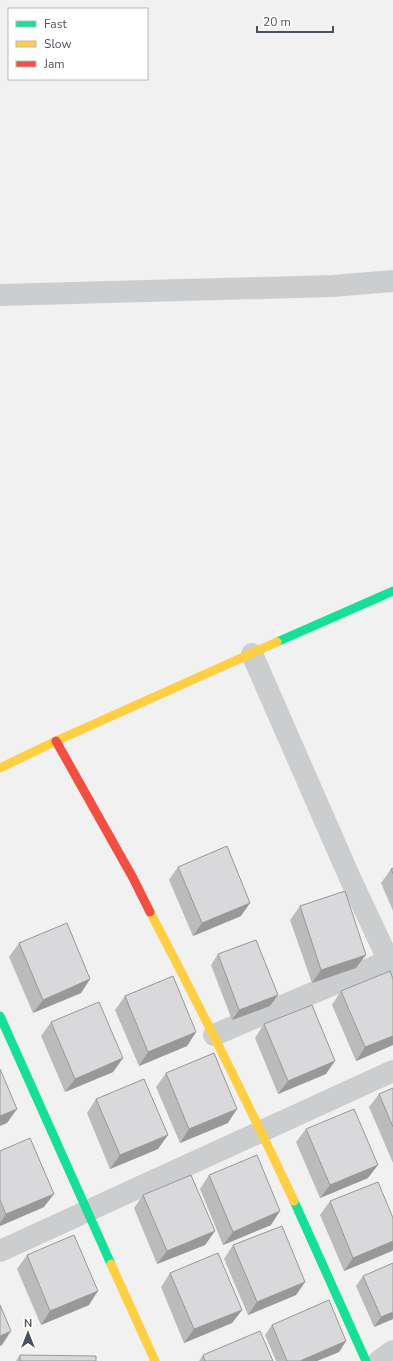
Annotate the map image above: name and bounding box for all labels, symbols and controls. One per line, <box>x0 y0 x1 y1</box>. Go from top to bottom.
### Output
legend <box>8 8 148 80</box>
scale bar <box>257 8 333 34</box>
text: 20 m <box>263 14 291 30</box>
text: Fast <box>44 16 67 32</box>
text: Slow <box>44 36 72 52</box>
text: Jam <box>43 56 65 72</box>
north arrow <box>8 1313 48 1353</box>
text: N <box>24 1316 32 1331</box>

